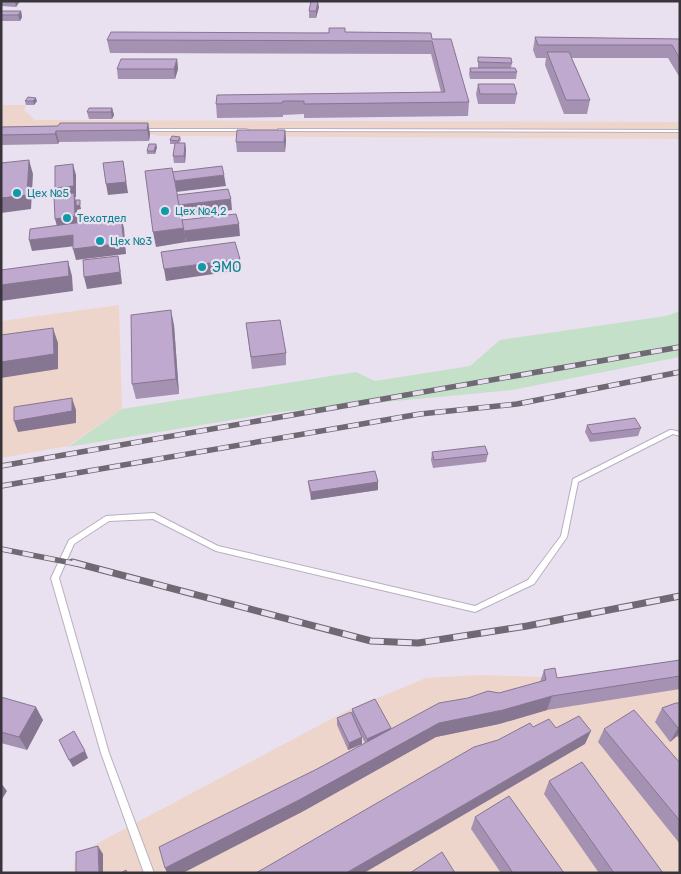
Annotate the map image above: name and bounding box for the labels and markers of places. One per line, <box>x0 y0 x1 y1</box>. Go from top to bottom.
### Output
marker: Цех №5 <box>11 187 23 199</box>
place label: Цех №5 <box>27 187 70 200</box>
marker: Цех №4,2 <box>159 205 171 217</box>
place label: Цех №4,2 <box>175 205 226 218</box>
marker: Техотдел <box>61 212 73 224</box>
place label: Техотдел <box>77 212 127 225</box>
marker: Цех №3 <box>94 235 106 247</box>
place label: Цех №3 <box>110 235 153 248</box>
place label: ЭМО <box>212 259 242 276</box>
marker: ЭМО <box>196 261 208 273</box>

